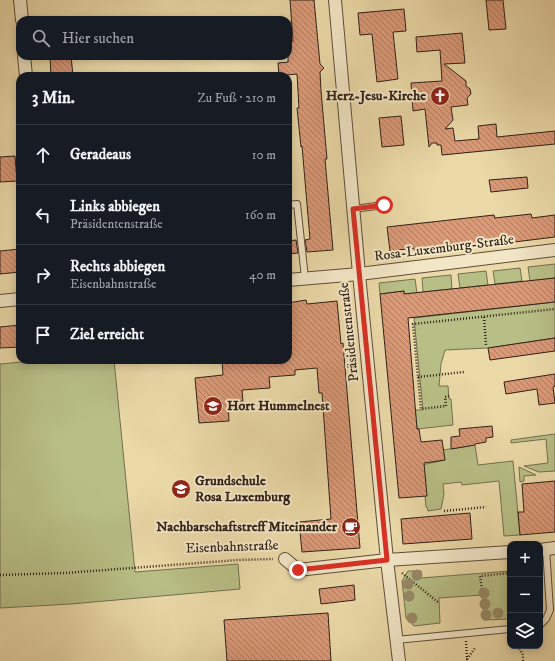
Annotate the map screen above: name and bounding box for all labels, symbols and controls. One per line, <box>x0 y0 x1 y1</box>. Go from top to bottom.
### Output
search box <box>16 16 292 60</box>
icon: search <box>30 27 52 49</box>
text: Hier suchen <box>62 29 134 48</box>
church icon: Herz-Jesu-Kirche <box>429 85 451 107</box>
text: 3 Min. <box>32 87 75 109</box>
place label: Herz-Jesu-Kirche <box>326 87 426 105</box>
text: Zu Fuß · 210 m <box>197 90 276 106</box>
icon: ahead <box>32 144 54 166</box>
text: Geradeaus <box>70 145 131 164</box>
text: 10 m <box>252 147 276 163</box>
route start <box>375 196 393 214</box>
text: Links abbiegen <box>70 197 160 216</box>
icon: left <box>32 204 54 226</box>
text: 160 m <box>245 207 276 223</box>
text: Präsidentenstraße <box>70 216 163 232</box>
street label: Rosa-Luxemburg-Straße <box>373 230 515 265</box>
text: Rechts abbiegen <box>70 257 165 276</box>
icon: right <box>32 264 54 286</box>
text: 40 m <box>249 267 276 283</box>
text: Eisenbahnstraße <box>70 276 156 292</box>
street label: Präsidentenstraße <box>335 281 363 383</box>
icon: arrive <box>32 324 54 346</box>
text: Ziel erreicht <box>70 325 144 344</box>
school or university icon: Hort Hummelnest <box>202 395 224 417</box>
place label: Hort Hummelnest <box>227 397 330 415</box>
place label: Grundschule Rosa Luxemburg <box>195 472 291 506</box>
school or university icon: Grundschule Rosa Luxemburg <box>170 478 192 500</box>
cafe icon: Nachbarschaftstreff Miteinander <box>340 516 362 538</box>
place label: Nachbarschaftstreff Miteinander <box>156 518 338 536</box>
street label: Eisenbahnstraße <box>185 536 279 558</box>
map controls <box>507 541 543 649</box>
button: + <box>507 541 543 577</box>
route end <box>289 561 307 579</box>
button: − <box>507 577 543 613</box>
button: layers <box>507 613 543 649</box>

